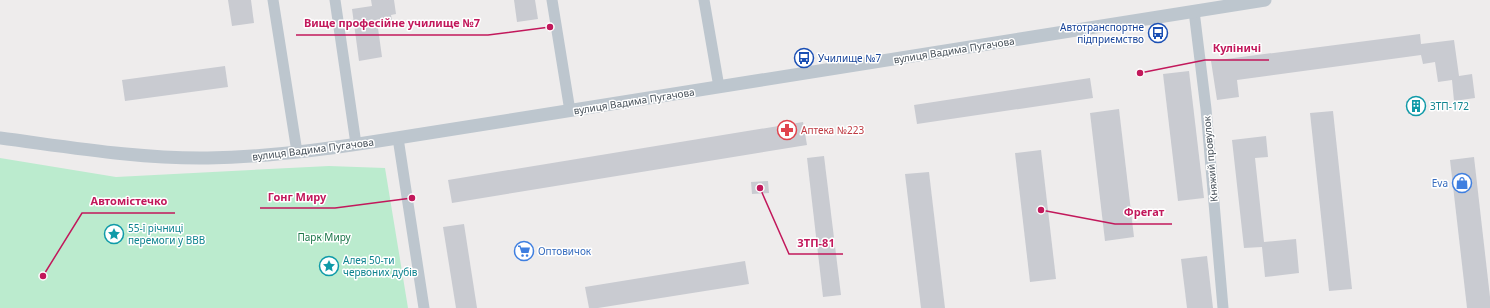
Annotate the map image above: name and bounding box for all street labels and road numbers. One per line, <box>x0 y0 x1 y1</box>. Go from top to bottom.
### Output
street label: вулиця Вадима Пугачова <box>893 34 1015 66</box>
street label: вулиця Вадима Пугачова <box>573 85 695 117</box>
street label: Княжий провулок <box>1199 115 1221 203</box>
street label: вулиця Вадима Пугачова <box>251 135 375 163</box>

